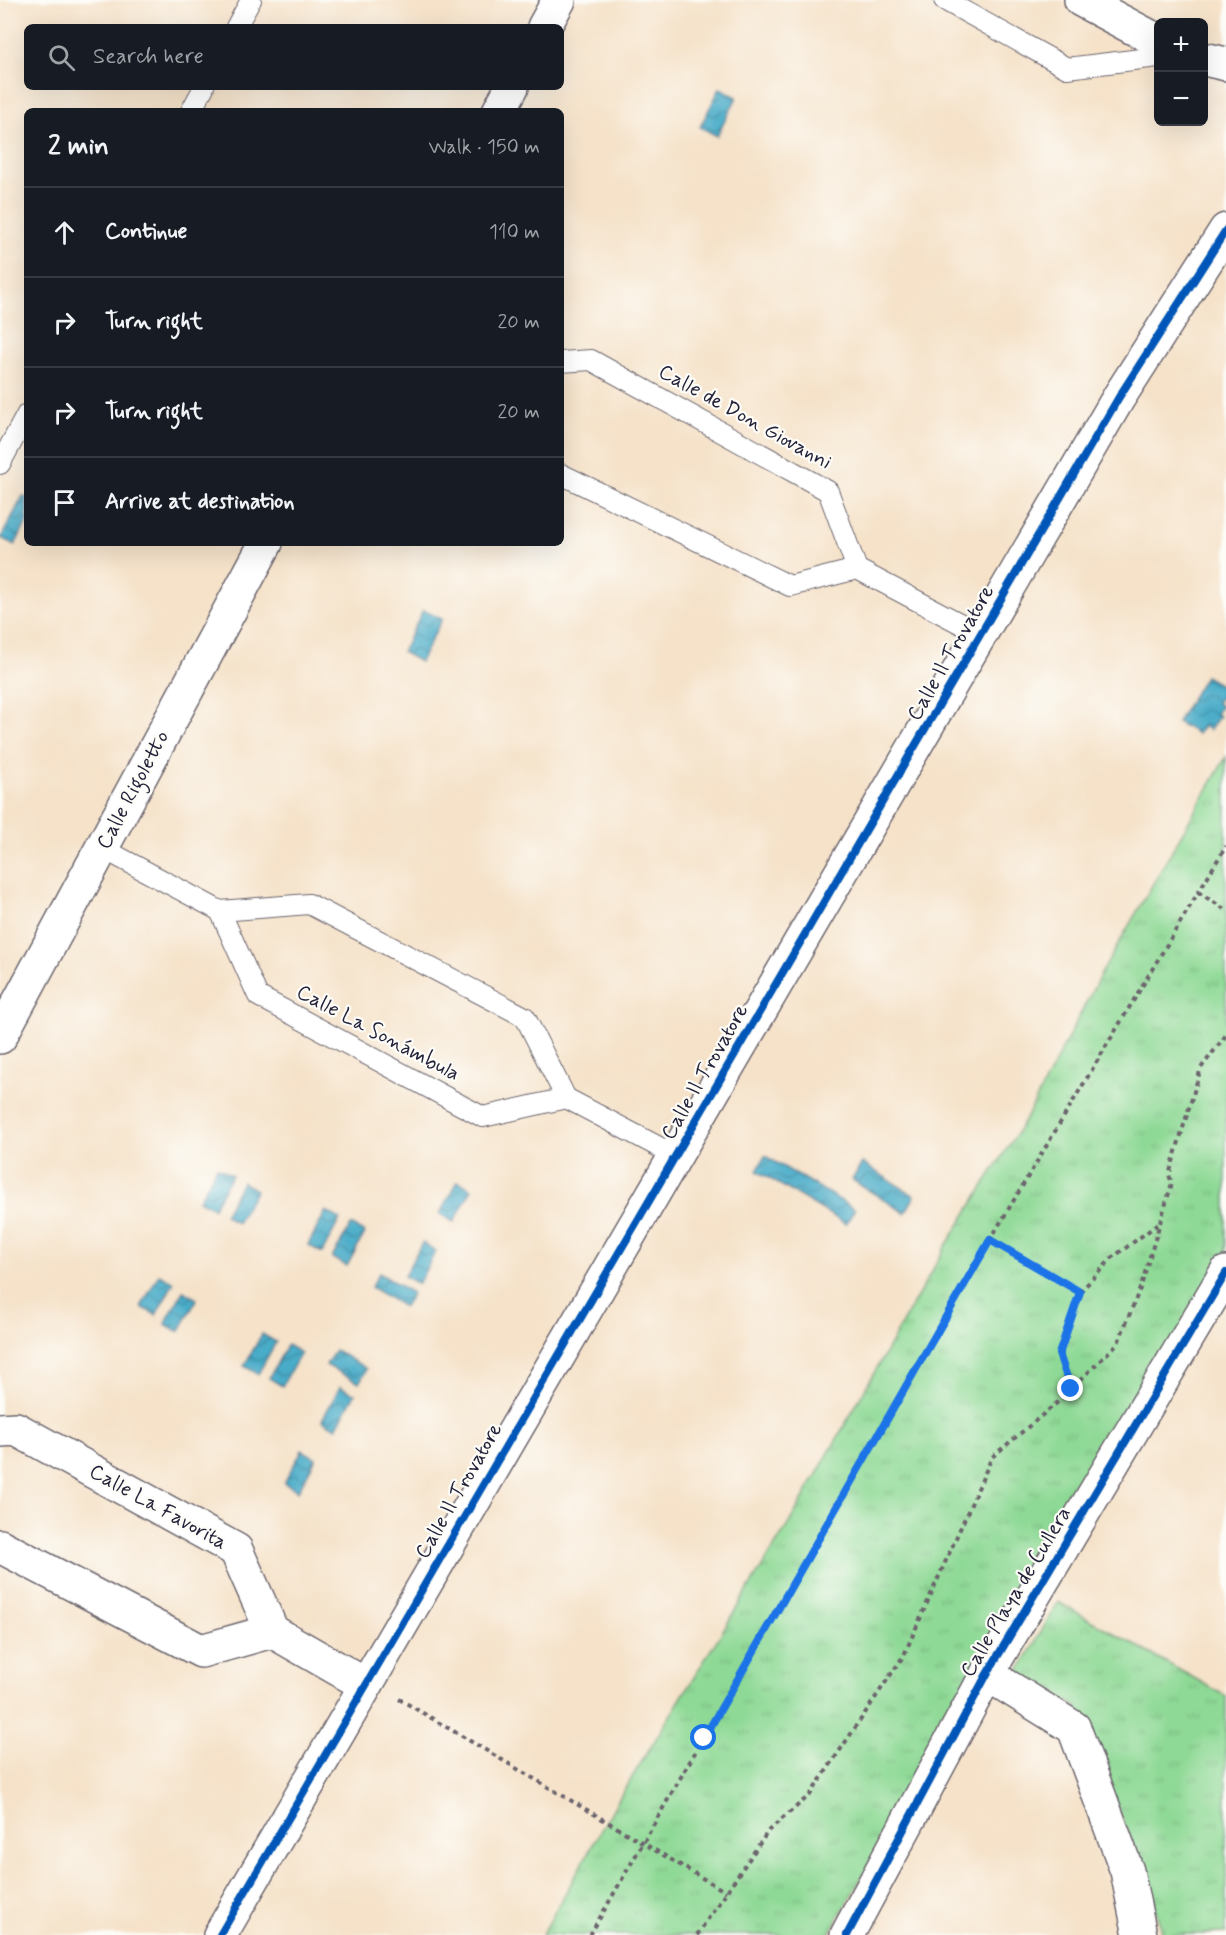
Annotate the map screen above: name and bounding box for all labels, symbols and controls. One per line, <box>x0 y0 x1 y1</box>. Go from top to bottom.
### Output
map controls <box>1154 18 1208 126</box>
button: + <box>1154 18 1208 72</box>
search box <box>24 24 564 90</box>
icon: search <box>45 41 78 74</box>
text: Search here <box>93 43 204 71</box>
button: − <box>1154 72 1208 126</box>
text: 2 min <box>48 130 109 164</box>
text: Walk · 150 m <box>428 134 540 161</box>
icon: ahead <box>48 216 81 249</box>
text: Continue <box>105 218 187 246</box>
text: 110 m <box>489 219 540 246</box>
icon: right <box>48 306 81 339</box>
text: Turn right <box>105 308 203 336</box>
text: 20 m <box>497 309 540 336</box>
street label: Calle de Don Giovanni <box>653 358 837 476</box>
icon: right <box>48 396 81 429</box>
text: Turn right <box>105 398 203 426</box>
text: 20 m <box>497 399 540 426</box>
icon: arrive <box>48 486 81 519</box>
text: Arrive at destination <box>105 488 295 516</box>
street label: Calle Il Trovatore <box>901 580 1001 726</box>
street label: Calle Rigoletto <box>90 726 178 855</box>
street label: Calle La Sonámbula <box>291 978 465 1088</box>
street label: Calle Il Trovatore <box>655 999 755 1145</box>
route end <box>1057 1375 1083 1401</box>
street label: Calle Il Trovatore <box>409 1418 509 1564</box>
street label: Calle La Favorita <box>84 1458 232 1556</box>
street label: Calle Playa de Cullera <box>954 1502 1078 1682</box>
route start <box>690 1724 716 1750</box>

